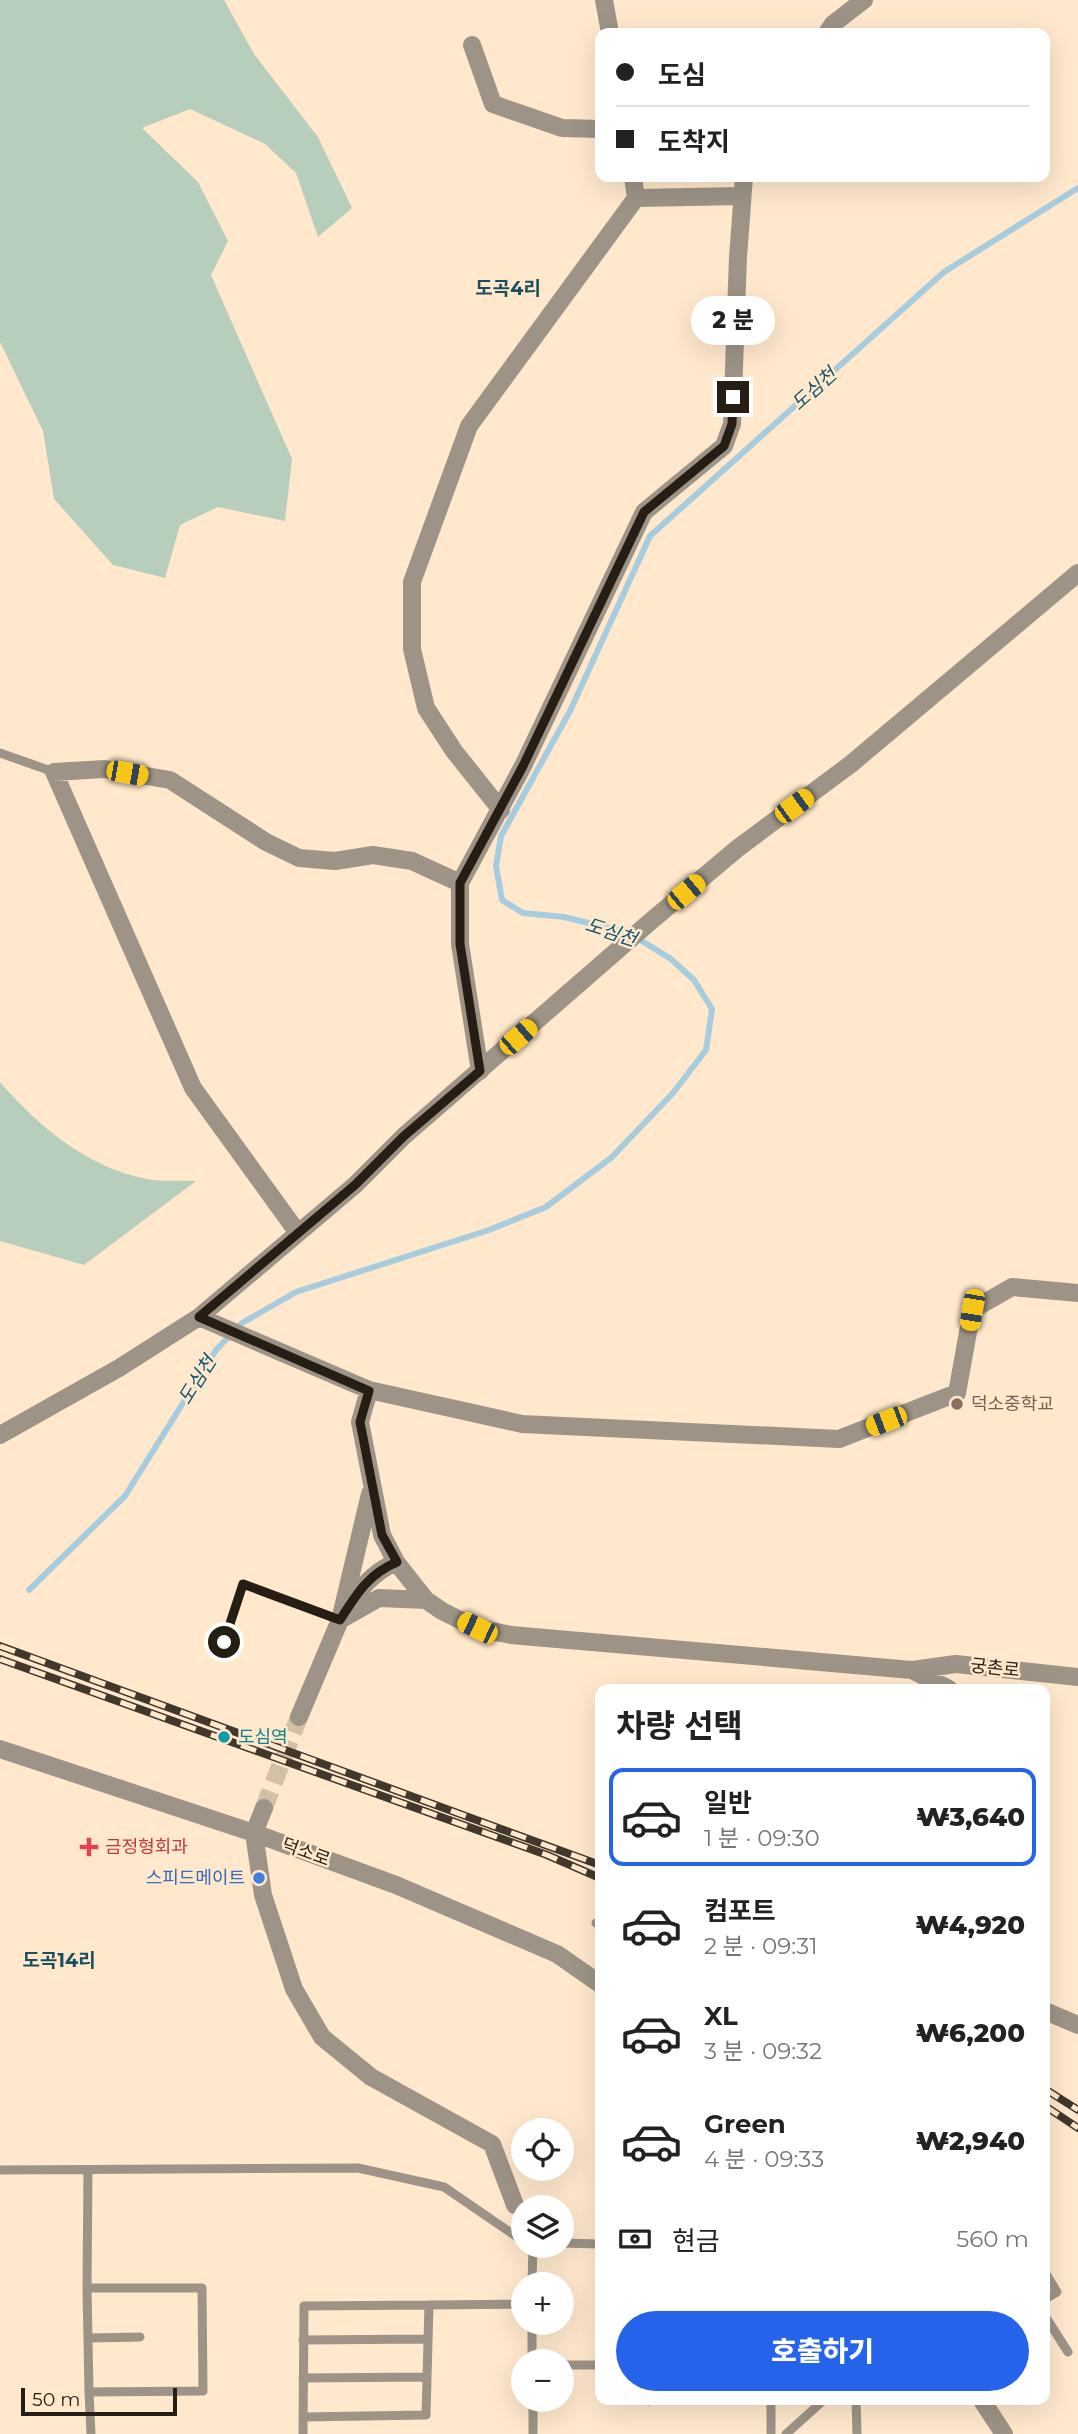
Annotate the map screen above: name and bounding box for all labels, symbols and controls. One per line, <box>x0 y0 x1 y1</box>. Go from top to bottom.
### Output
text: 도심 <box>658 59 706 91</box>
text: 도착지 <box>658 126 730 158</box>
district label: 도곡4리 <box>475 277 541 300</box>
callout: 2 분 <box>691 296 775 344</box>
text: 2 분 <box>712 306 754 334</box>
water label: 도심천 <box>787 362 842 415</box>
route end <box>717 381 749 413</box>
car <box>105 759 150 787</box>
car <box>771 785 818 827</box>
car <box>664 870 709 914</box>
water label: 도심천 <box>583 913 641 952</box>
car <box>496 1015 541 1059</box>
car <box>959 1287 986 1333</box>
water label: 도심천 <box>173 1350 221 1408</box>
place label: 덕소중학교 <box>971 1393 1054 1415</box>
marker: 덕소중학교 <box>949 1396 965 1412</box>
car <box>863 1404 910 1438</box>
car <box>454 1609 501 1647</box>
route start <box>208 1626 240 1658</box>
street label: 궁촌로 <box>969 1654 1021 1682</box>
text: 차량 선택 <box>616 1706 743 1745</box>
place label: 도심역 <box>238 1726 288 1748</box>
marker: 도심역 <box>216 1729 232 1745</box>
icon: car <box>620 1786 683 1849</box>
text: 일반 <box>704 1787 752 1819</box>
text: ₩3,640 <box>916 1801 1025 1833</box>
text: 1 분 · 09:30 <box>704 1824 820 1852</box>
street label: 덕소로 <box>279 1833 333 1871</box>
place label: 금정형회과 <box>105 1836 188 1858</box>
marker: 금정형회과 <box>79 1837 99 1857</box>
place label: 스피드메이트 <box>146 1867 245 1889</box>
marker: 스피드메이트 <box>251 1870 267 1886</box>
icon: car <box>620 1894 683 1957</box>
text: 컴포트 <box>704 1895 776 1927</box>
text: ₩4,920 <box>916 1909 1025 1941</box>
text: 2 분 · 09:31 <box>704 1932 817 1960</box>
district label: 도곡14리 <box>23 1949 95 1972</box>
text: XL <box>704 2000 738 2032</box>
icon: car <box>620 2002 683 2065</box>
text: ₩6,200 <box>916 2017 1025 2049</box>
text: 3 분 · 09:32 <box>704 2037 822 2065</box>
text: Green <box>704 2108 786 2140</box>
icon: car <box>620 2110 683 2173</box>
map controls <box>511 2118 574 2412</box>
button: locate <box>511 2118 574 2181</box>
text: ₩2,940 <box>916 2125 1025 2157</box>
text: 4 분 · 09:33 <box>704 2145 824 2173</box>
button: layers <box>511 2195 574 2258</box>
icon: cash <box>616 2220 654 2258</box>
text: 현금 <box>672 2225 720 2257</box>
text: 560 m <box>956 2225 1029 2253</box>
button: + <box>511 2272 574 2335</box>
button: 호출하기 <box>616 2311 1029 2391</box>
button: − <box>511 2349 574 2412</box>
scale bar <box>21 2385 177 2417</box>
text: 50 m <box>32 2388 80 2411</box>

